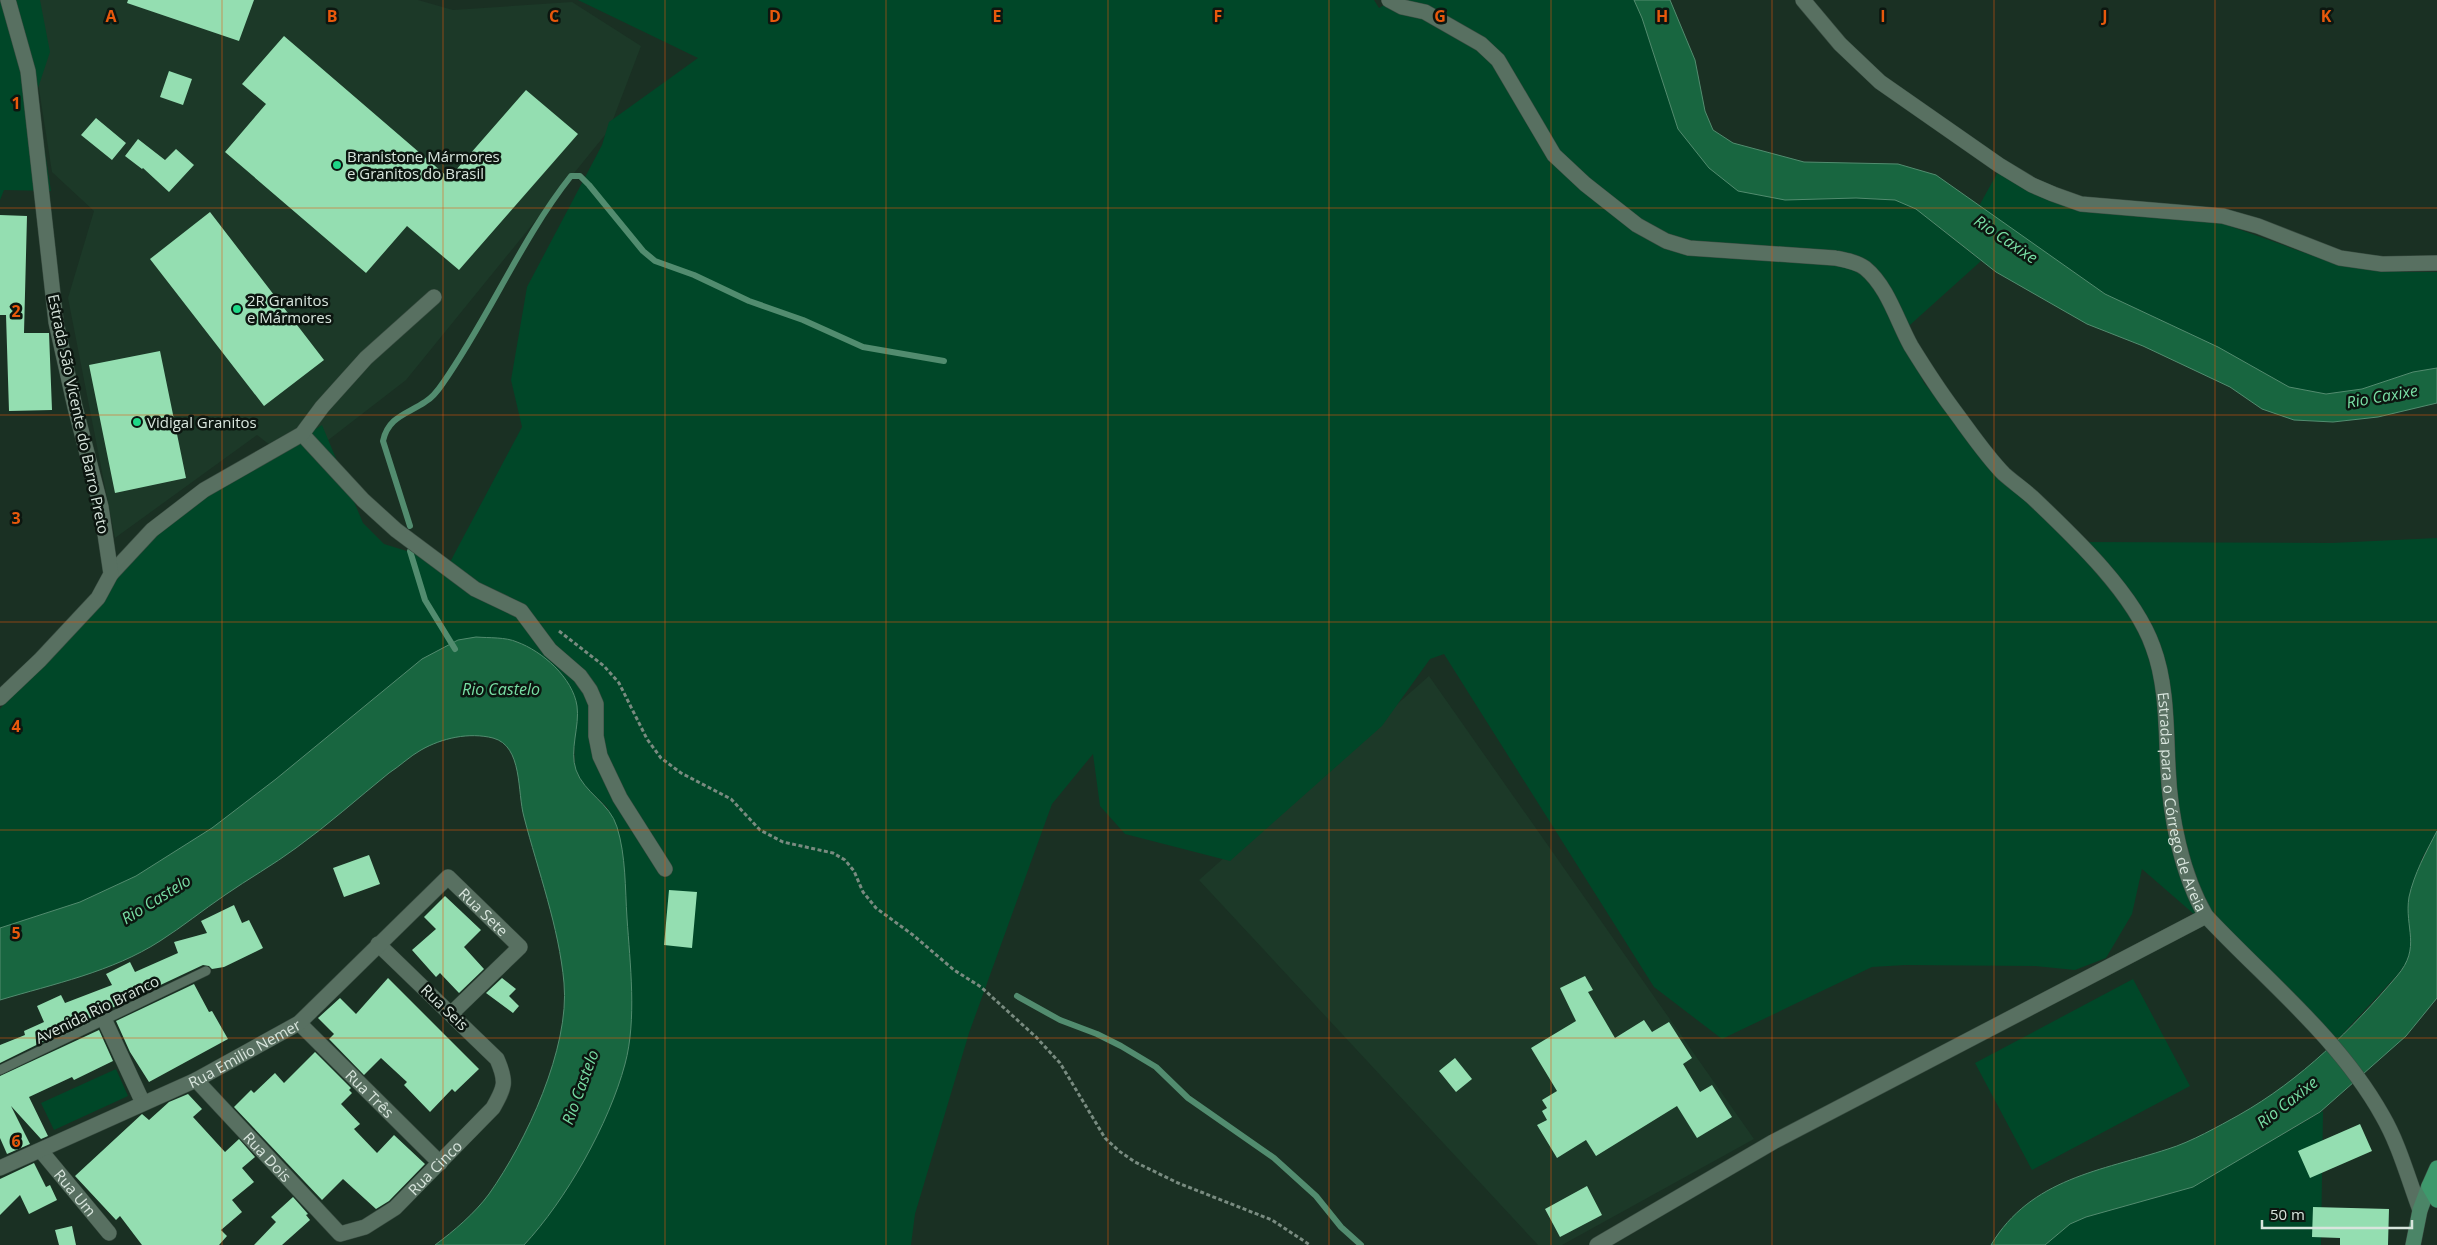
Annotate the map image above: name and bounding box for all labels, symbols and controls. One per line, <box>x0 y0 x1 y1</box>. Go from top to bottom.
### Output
text: A <box>105 5 117 27</box>
text: B <box>327 5 337 27</box>
text: C <box>549 5 559 27</box>
text: D <box>769 5 781 27</box>
text: E <box>993 5 1002 27</box>
text: F <box>1214 5 1222 27</box>
text: G <box>1434 5 1446 27</box>
text: H <box>1656 5 1668 27</box>
text: I <box>1880 5 1886 27</box>
text: J <box>2100 5 2108 27</box>
text: K <box>2321 5 2332 27</box>
text: 1 <box>11 92 21 114</box>
place label: Branistone Mármores e Granitos do Brasil <box>347 146 500 183</box>
marker: Branistone Mármores e Granitos do Brasil <box>331 159 343 171</box>
water label: Rio Caxixe <box>1970 210 2042 268</box>
place label: 2R Granitos e Mármores <box>247 290 332 327</box>
street label: Estrada São Vicente do Barro Preto <box>44 292 114 536</box>
text: 2 <box>11 300 21 322</box>
marker: 2R Granitos e Mármores <box>231 303 243 315</box>
water label: Rio Caxixe <box>2345 379 2419 413</box>
place label: Vidigal Granitos <box>147 412 257 432</box>
marker: Vidigal Granitos <box>131 416 143 428</box>
text: 3 <box>11 507 21 529</box>
water label: Rio Castelo <box>462 678 540 700</box>
street label: Estrada para o Córrego de Areia <box>2154 691 2212 915</box>
text: 4 <box>11 715 21 737</box>
water label: Rio Castelo <box>117 869 195 929</box>
street label: Rua Sete <box>455 883 513 940</box>
text: 5 <box>11 922 21 944</box>
street label: Avenida Rio Branco <box>32 970 162 1048</box>
street label: Rua Seis <box>417 980 473 1034</box>
street label: Rua Emilio Nemer <box>185 1014 304 1092</box>
water label: Rio Castelo <box>556 1047 604 1127</box>
street label: Rua Três <box>341 1065 399 1122</box>
water label: Rio Caxixe <box>2252 1071 2322 1133</box>
street label: Rua Dois <box>239 1127 296 1186</box>
text: 6 <box>11 1130 21 1152</box>
street label: Rua Cinco <box>403 1136 466 1199</box>
street label: Rua Um <box>50 1165 101 1220</box>
scale bar <box>2262 1198 2412 1230</box>
text: 50 m <box>2270 1204 2305 1224</box>

